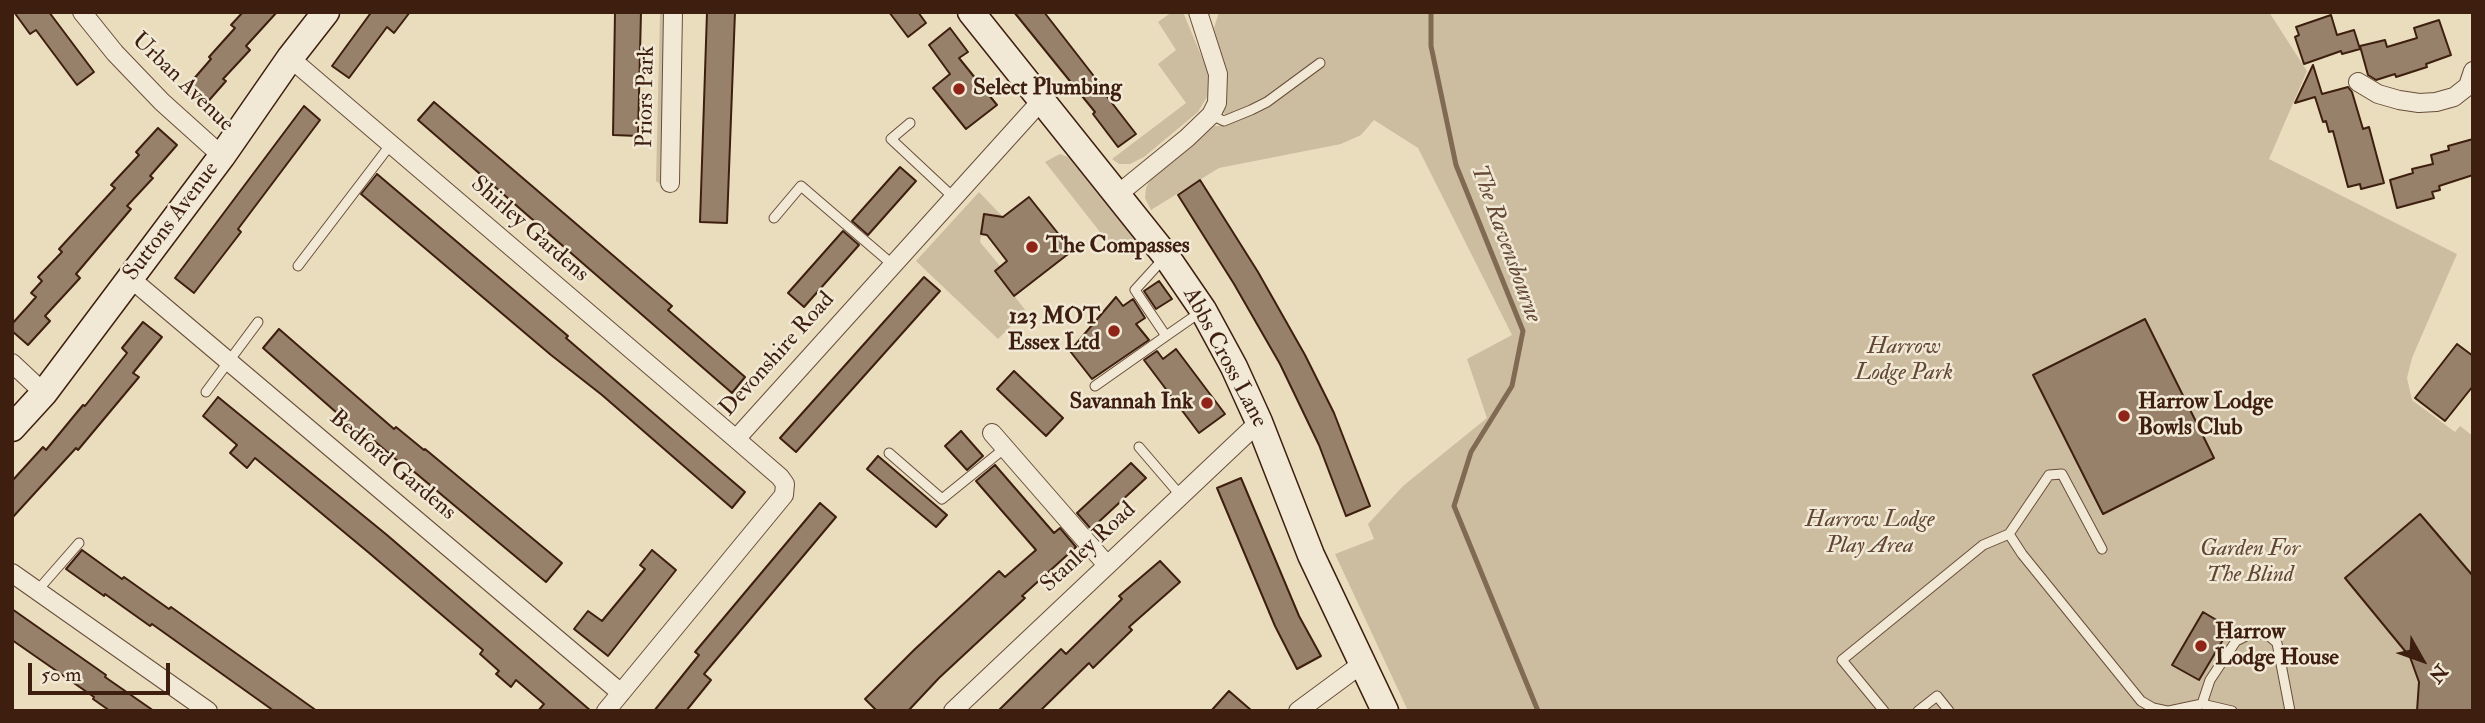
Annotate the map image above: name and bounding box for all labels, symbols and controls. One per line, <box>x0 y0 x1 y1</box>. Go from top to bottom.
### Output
street label: Urban Avenue <box>125 27 239 139</box>
street label: Priors Park <box>632 46 662 148</box>
place label: Select Plumbing <box>973 75 1122 103</box>
marker: Select Plumbing <box>951 81 967 97</box>
street label: Suttons Avenue <box>118 157 226 287</box>
water label: The Ravensbourne <box>1463 161 1547 327</box>
street label: Shirley Gardens <box>464 171 594 289</box>
place label: The Compasses <box>1046 233 1190 261</box>
marker: The Compasses <box>1024 239 1040 255</box>
street label: Abbs Cross Lane <box>1176 283 1272 433</box>
street label: Devonshire Road <box>715 287 841 423</box>
place label: 123 MOT Essex Ltd <box>1008 304 1100 358</box>
marker: 123 MOT Essex Ltd <box>1106 323 1122 339</box>
park label: Harrow Lodge Park <box>1855 334 1953 388</box>
place label: Savannah Ink <box>1070 389 1193 417</box>
place label: Harrow Lodge Bowls Club <box>2138 389 2273 443</box>
marker: Savannah Ink <box>1199 395 1215 411</box>
street label: Bedford Gardens <box>323 405 461 527</box>
marker: Harrow Lodge Bowls Club <box>2116 408 2132 424</box>
street label: Stanley Road <box>1036 497 1142 599</box>
park label: Harrow Lodge Play Area <box>1805 507 1935 561</box>
park label: Garden For The Blind <box>2200 536 2300 590</box>
place label: Harrow Lodge House <box>2215 619 2339 673</box>
north arrow <box>2387 625 2457 695</box>
marker: Harrow Lodge House <box>2193 638 2209 654</box>
scale bar <box>32 650 173 694</box>
text: N <box>2423 659 2453 688</box>
text: 50 m <box>41 661 82 688</box>

